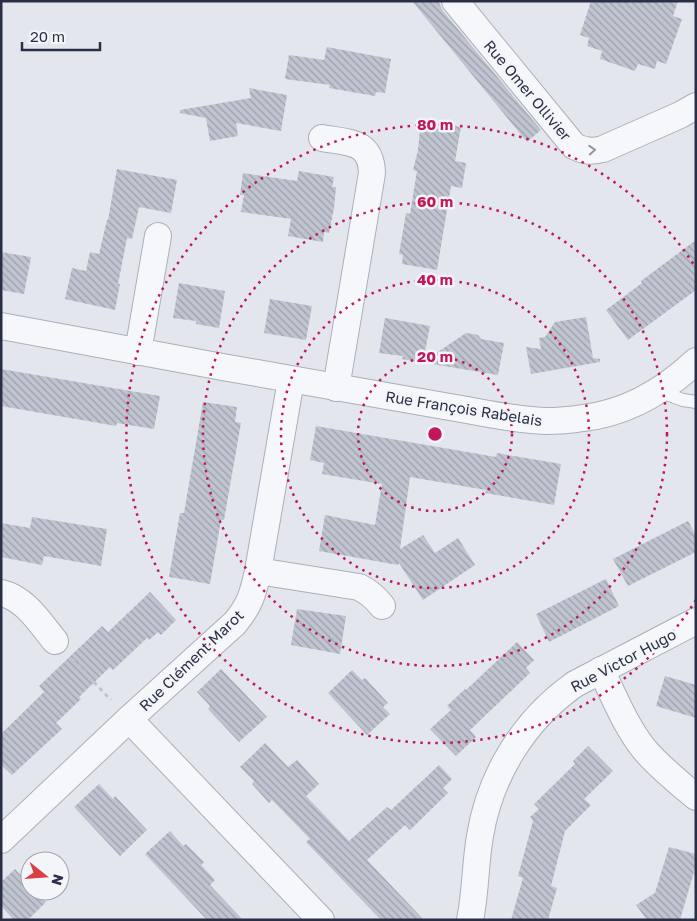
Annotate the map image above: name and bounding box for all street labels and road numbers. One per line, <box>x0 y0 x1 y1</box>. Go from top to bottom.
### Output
street label: Rue Omer Ollivier <box>481 36 575 144</box>
street label: Rue François Rabelais <box>384 387 544 429</box>
street label: Rue Clément Marot <box>135 606 247 714</box>
street label: Rue Victor Hugo <box>567 625 679 695</box>

